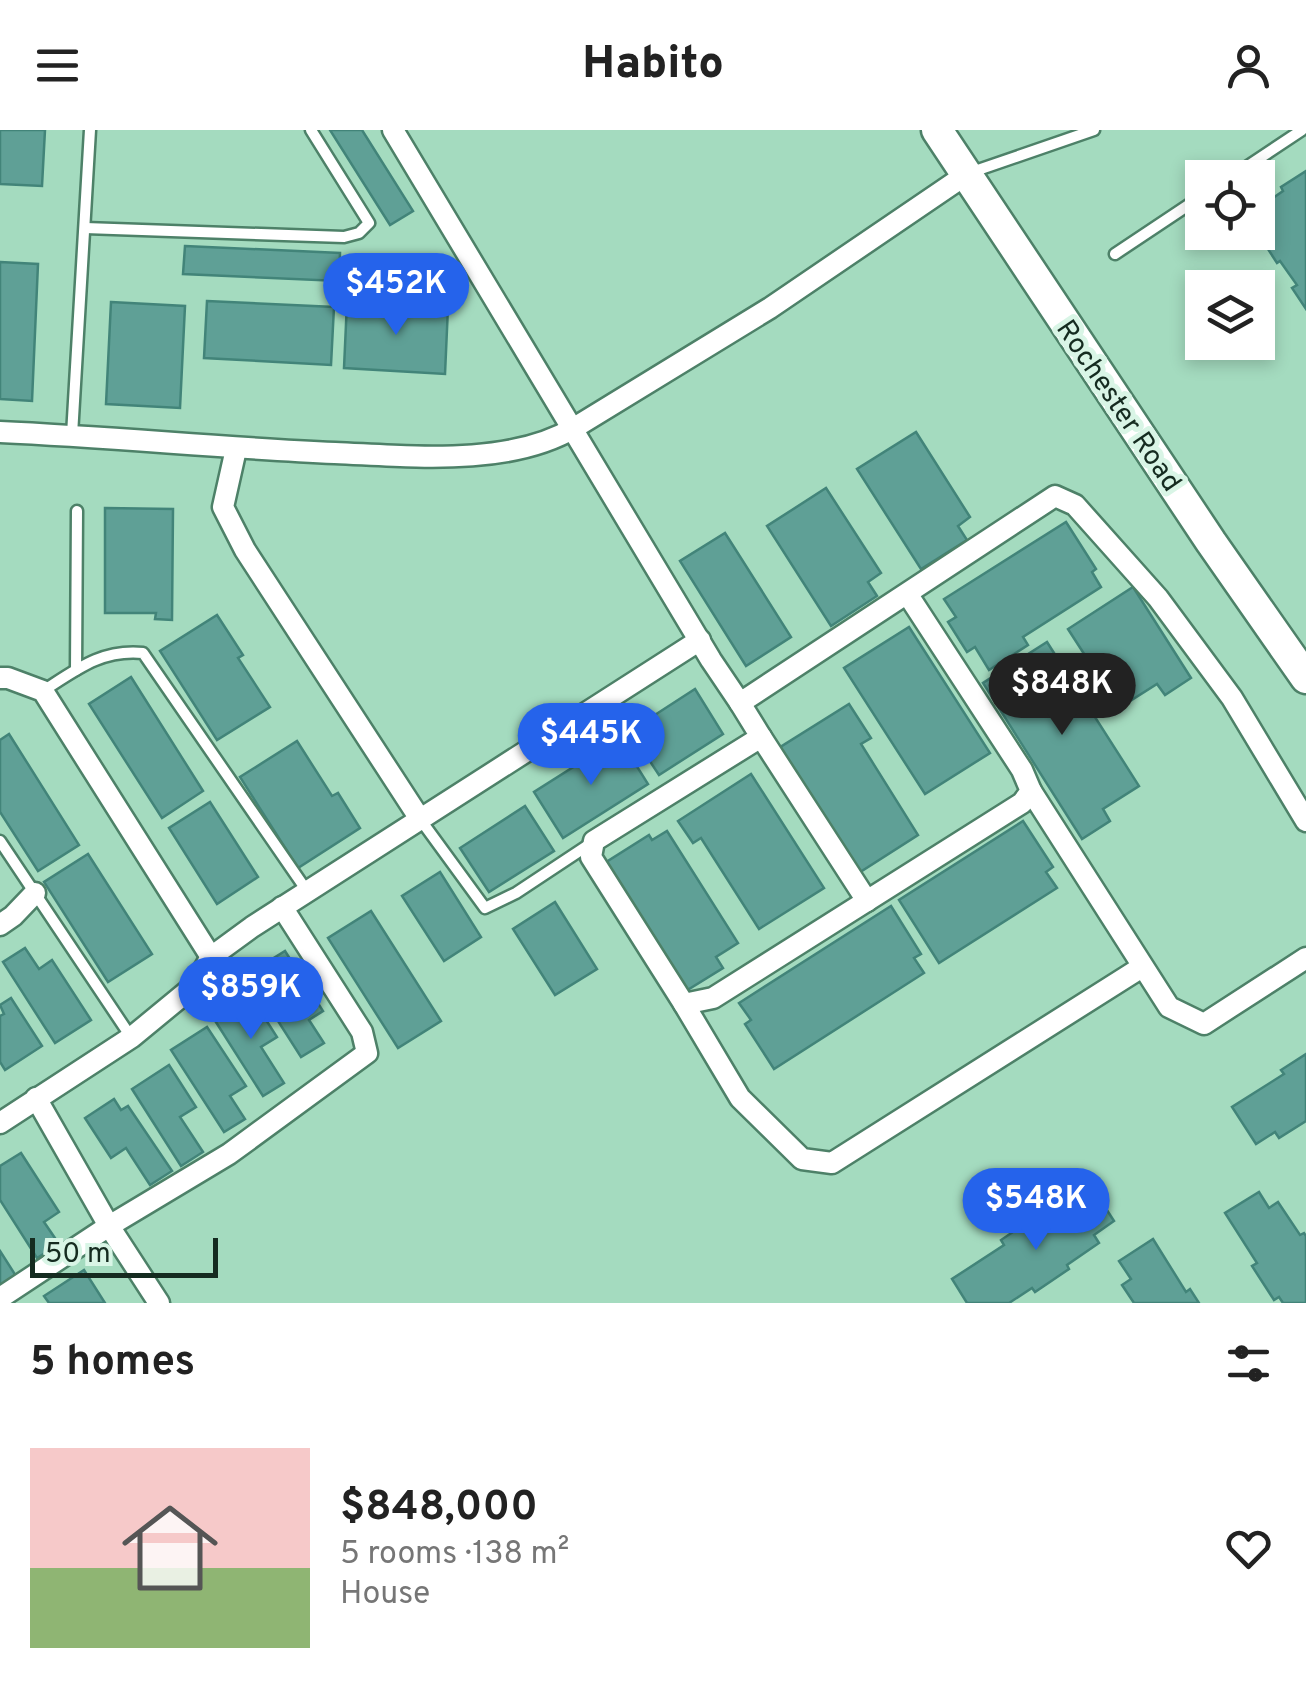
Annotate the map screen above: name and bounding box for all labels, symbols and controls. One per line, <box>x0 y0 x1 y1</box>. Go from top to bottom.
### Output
text: Habito <box>582 37 724 94</box>
icon: menu <box>30 38 85 93</box>
icon: person <box>1221 38 1276 93</box>
map controls <box>1185 160 1275 360</box>
button: locate <box>1185 160 1275 250</box>
pin: $452K <box>326 253 466 338</box>
text: $452K <box>345 265 447 305</box>
button: layers <box>1185 270 1275 360</box>
street label: Rochester Road <box>1047 314 1188 500</box>
pin: $848K <box>992 653 1132 738</box>
text: $848K <box>1011 665 1113 705</box>
pin: $445K <box>521 703 661 788</box>
text: $445K <box>540 715 642 755</box>
pin: $859K <box>181 957 321 1042</box>
text: $859K <box>200 969 302 1009</box>
pin: $548K <box>966 1168 1106 1253</box>
text: $548K <box>985 1180 1087 1220</box>
scale bar <box>30 1233 218 1278</box>
text: 50 m <box>45 1237 111 1273</box>
icon: filters <box>1221 1336 1276 1391</box>
text: 5 homes <box>30 1337 195 1390</box>
text: $848,000 <box>340 1482 538 1535</box>
icon: home <box>110 1488 230 1608</box>
icon: heart <box>1221 1521 1276 1576</box>
text: 5 rooms · 138 m² <box>340 1535 569 1575</box>
text: House <box>340 1575 430 1615</box>

